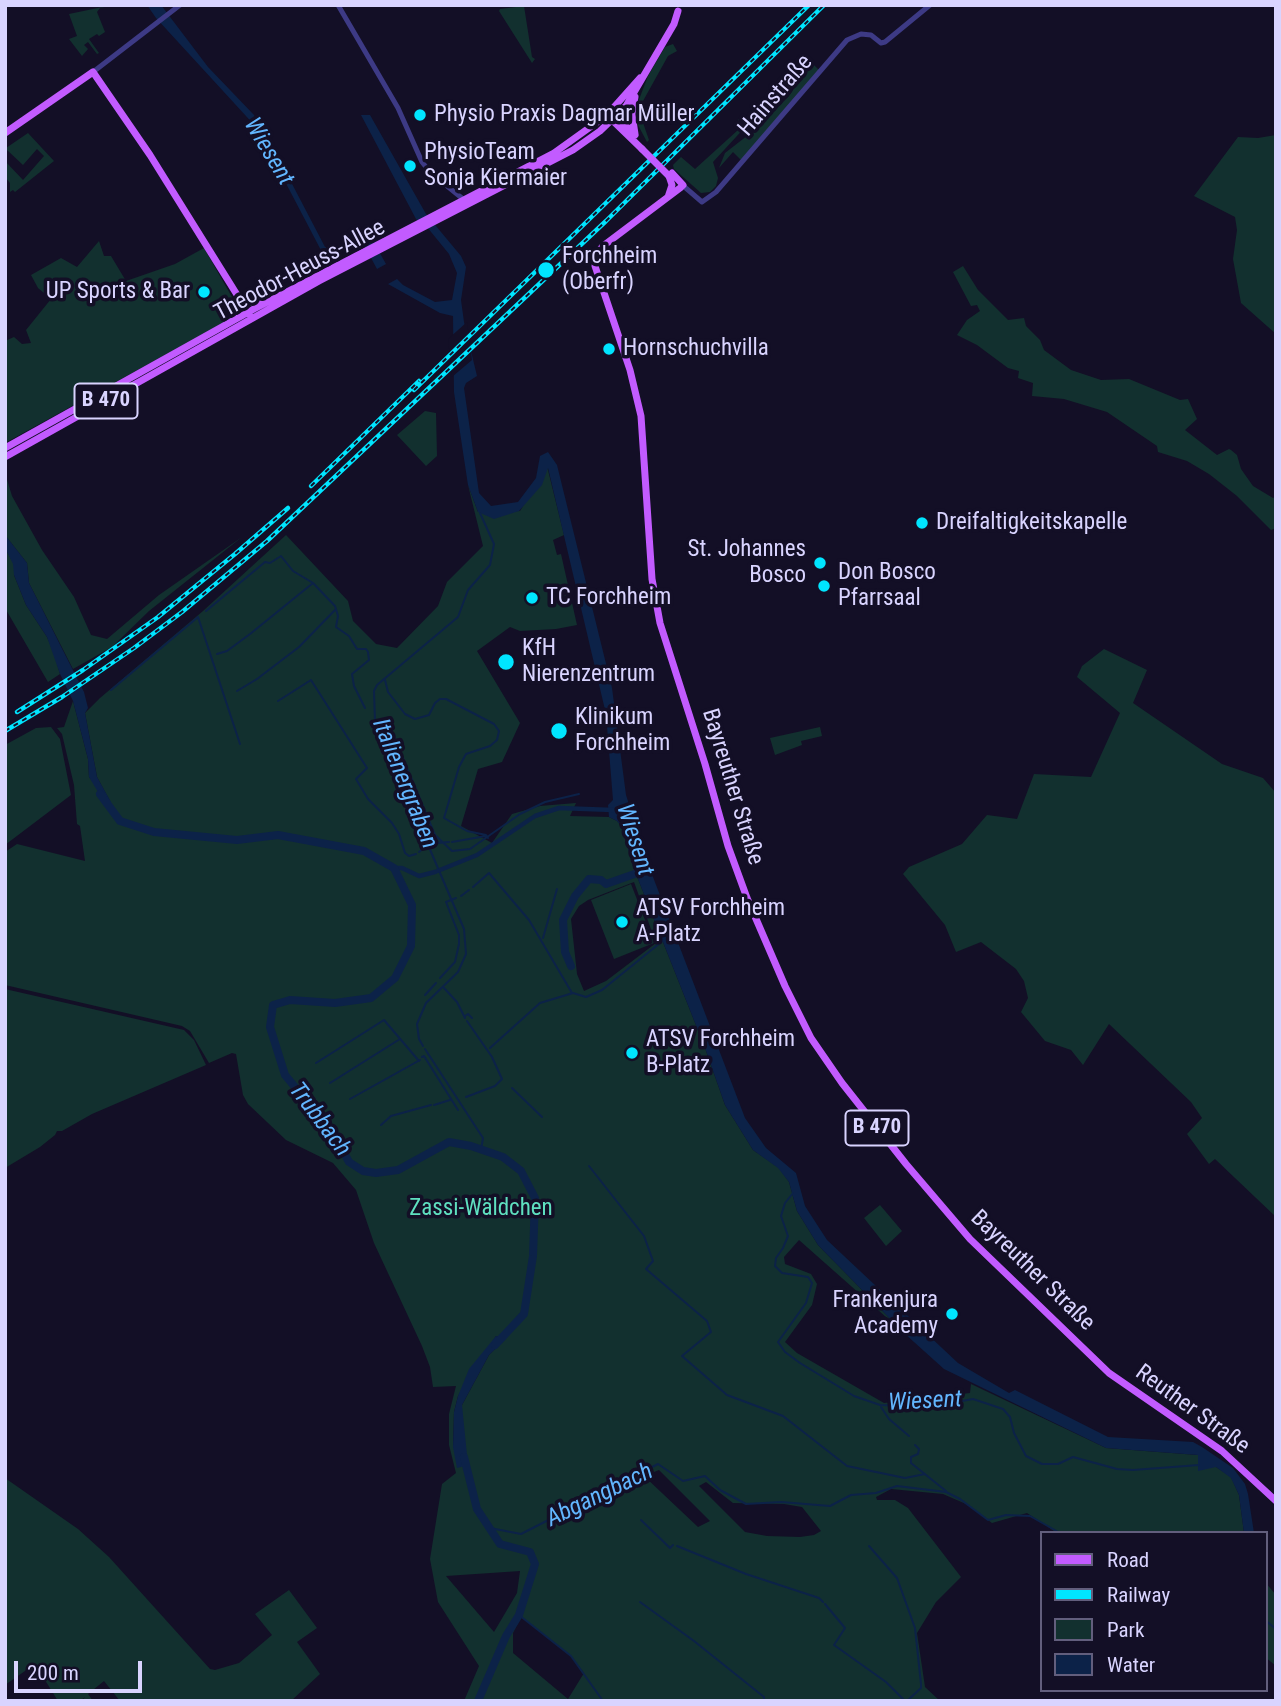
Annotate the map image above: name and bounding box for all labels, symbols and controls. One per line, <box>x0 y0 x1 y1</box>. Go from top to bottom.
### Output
street label: Hainstraße <box>733 49 819 143</box>
place label: Physio Praxis Dagmar Müller <box>434 101 694 129</box>
marker: Physio Praxis Dagmar Müller <box>412 107 428 123</box>
water label: Wiesent <box>237 113 299 191</box>
place label: PhysioTeam Sonja Kiermaier <box>424 139 567 193</box>
marker: PhysioTeam Sonja Kiermaier <box>402 158 418 174</box>
street label: Theodor-Heuss-Allee <box>210 214 390 328</box>
place label: Forchheim (Oberfr) <box>562 243 657 297</box>
marker: Forchheim (Oberfr) <box>536 260 556 280</box>
place label: UP Sports & Bar <box>46 278 190 306</box>
marker: UP Sports & Bar <box>196 284 212 300</box>
place label: Hornschuchvilla <box>623 335 769 363</box>
marker: Hornschuchvilla <box>601 341 617 357</box>
road number: B 470 <box>74 384 138 418</box>
place label: Dreifaltigkeitskapelle <box>936 509 1127 537</box>
marker: Dreifaltigkeitskapelle <box>914 515 930 531</box>
place label: St. Johannes Bosco <box>688 536 806 590</box>
marker: St. Johannes Bosco <box>812 555 828 571</box>
place label: Don Bosco Pfarrsaal <box>838 559 936 613</box>
marker: Don Bosco Pfarrsaal <box>816 578 832 594</box>
place label: TC Forchheim <box>546 584 671 612</box>
marker: TC Forchheim <box>524 590 540 606</box>
place label: KfH Nierenzentrum <box>522 635 655 689</box>
marker: KfH Nierenzentrum <box>496 652 516 672</box>
place label: Klinikum Forchheim <box>575 704 670 758</box>
street label: Bayreuther Straße <box>695 706 769 868</box>
water label: Italienergraben <box>365 715 443 853</box>
marker: Klinikum Forchheim <box>549 721 569 741</box>
water label: Wiesent <box>609 801 659 879</box>
place label: ATSV Forchheim A-Platz <box>636 895 785 949</box>
marker: ATSV Forchheim A-Platz <box>614 914 630 930</box>
place label: ATSV Forchheim B-Platz <box>646 1026 795 1080</box>
marker: ATSV Forchheim B-Platz <box>624 1045 640 1061</box>
water label: Trubbach <box>282 1077 356 1163</box>
road number: B 470 <box>846 1110 908 1146</box>
park label: Zassi-Wäldchen <box>409 1195 553 1223</box>
street label: Bayreuther Straße <box>964 1205 1100 1337</box>
place label: Frankenjura Academy <box>833 1287 938 1341</box>
marker: Frankenjura Academy <box>944 1306 960 1322</box>
street label: Reuther Straße <box>1130 1359 1254 1461</box>
water label: Wiesent <box>887 1386 963 1418</box>
water label: Abgangbach <box>542 1458 658 1534</box>
legend <box>1040 1531 1267 1692</box>
text: Road <box>1107 1548 1149 1572</box>
text: Railway <box>1107 1583 1170 1607</box>
text: Park <box>1107 1618 1144 1642</box>
scale bar <box>18 1646 145 1690</box>
text: Water <box>1107 1653 1155 1677</box>
text: 200 m <box>27 1661 79 1685</box>

